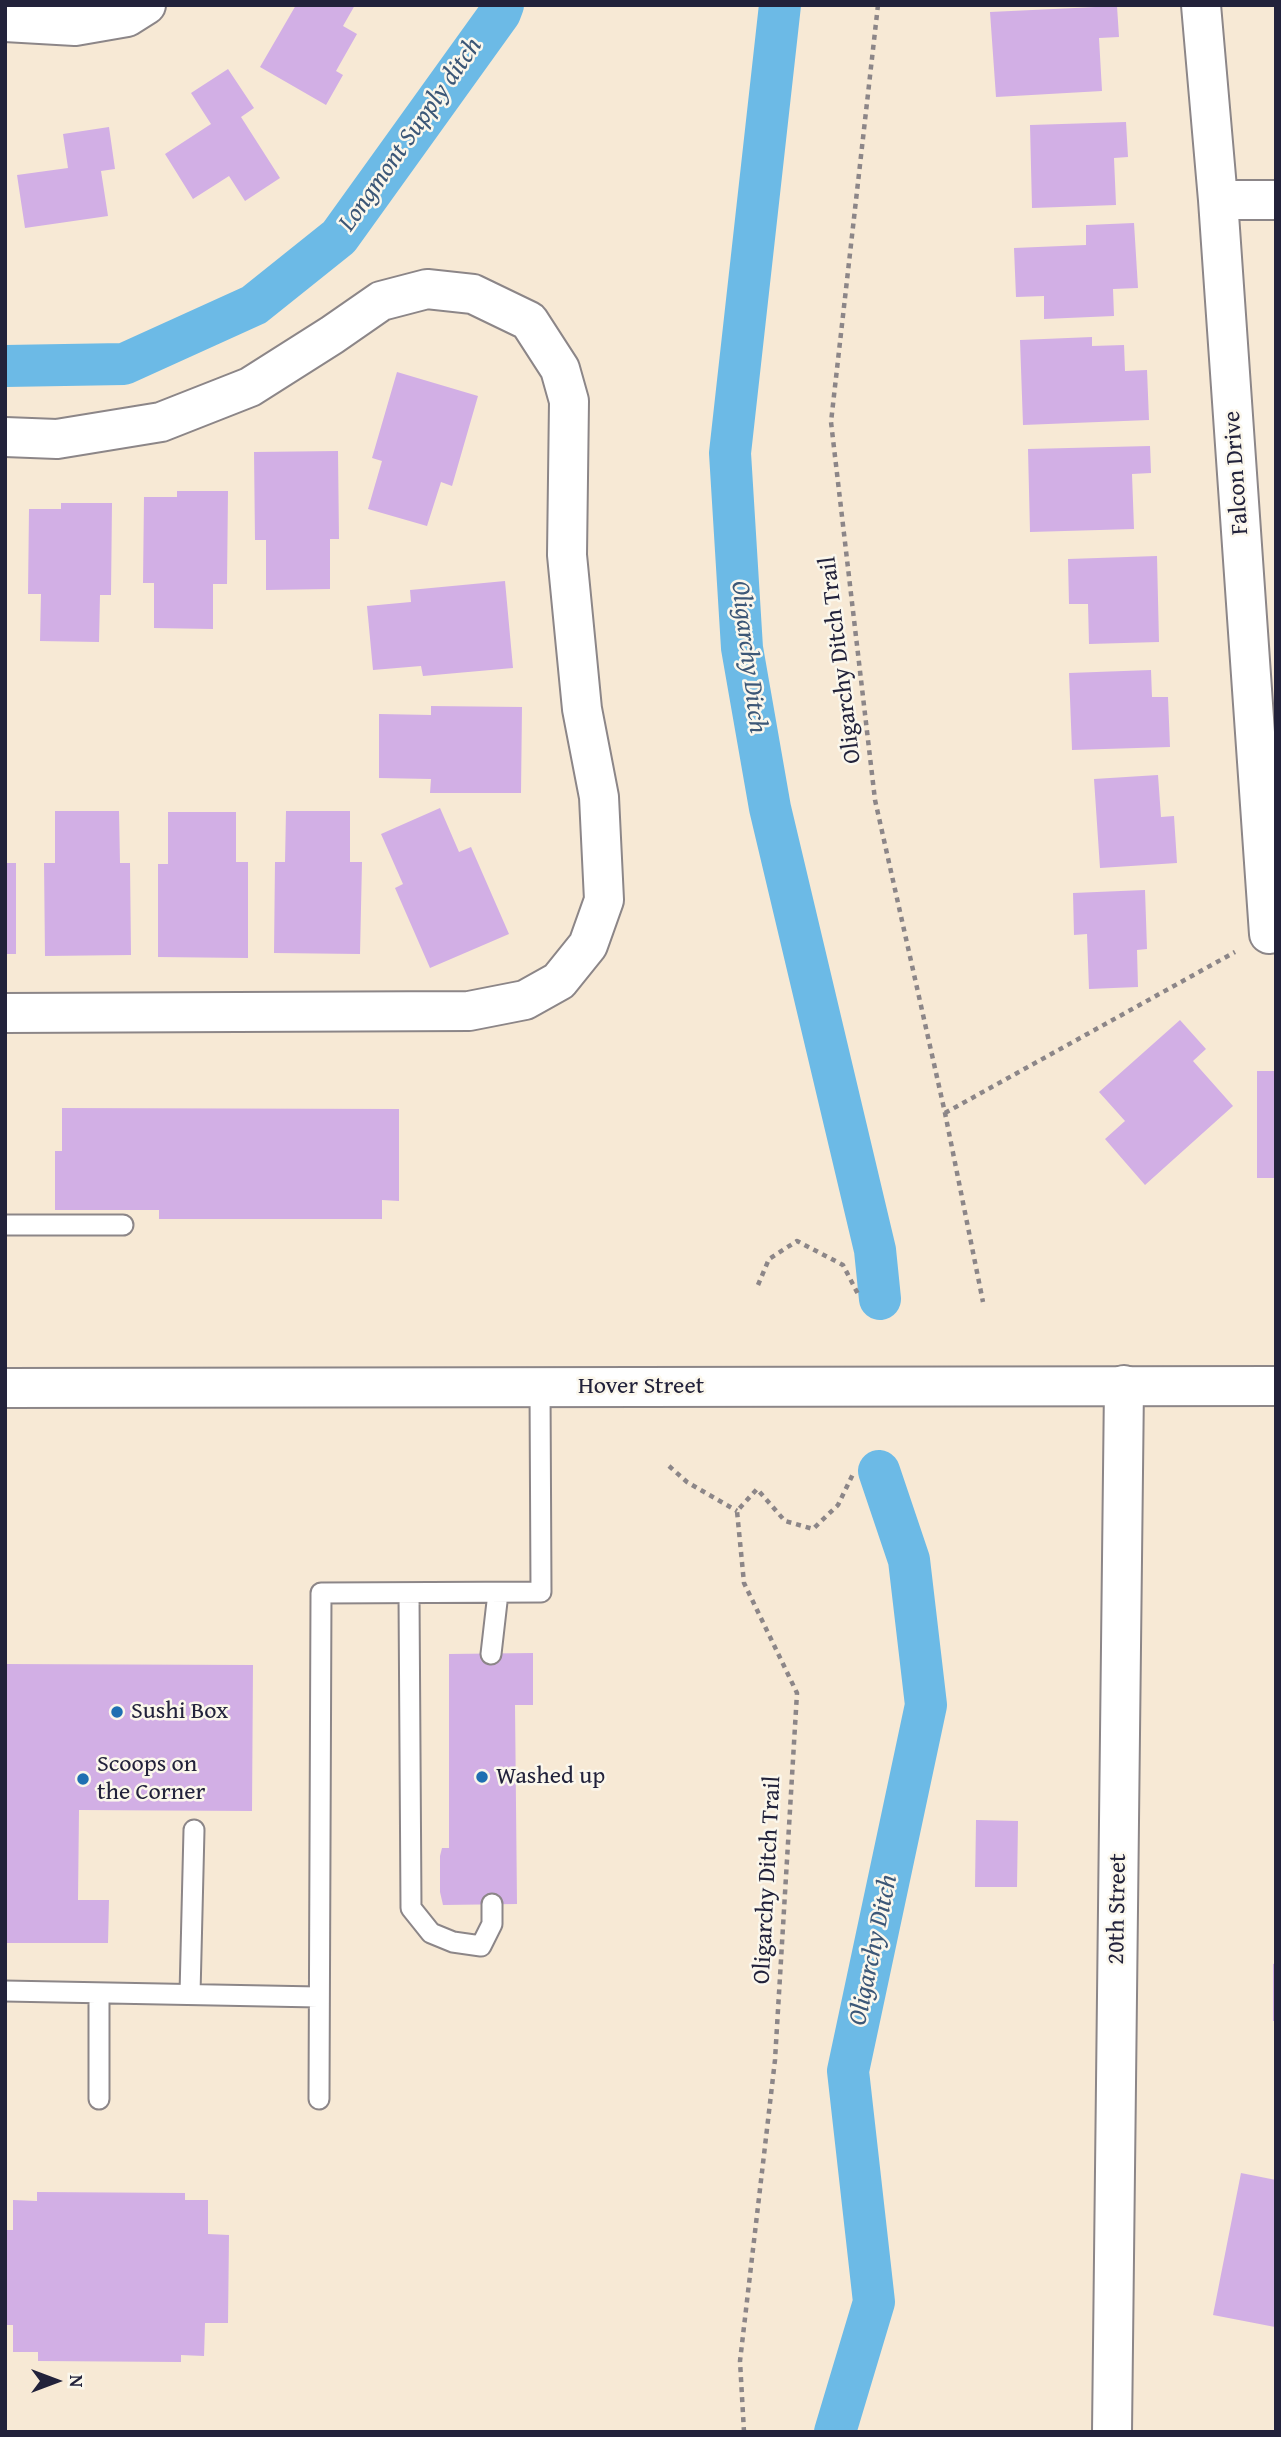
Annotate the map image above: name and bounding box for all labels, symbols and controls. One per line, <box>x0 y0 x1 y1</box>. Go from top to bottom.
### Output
water label: Longmont Supply ditch <box>332 32 490 238</box>
street label: Falcon Drive <box>1218 410 1256 536</box>
street label: Oligarchy Ditch Trail <box>814 555 868 765</box>
water label: Oligarchy Ditch <box>723 579 773 735</box>
street label: Hover Street <box>578 1373 704 1401</box>
place label: Sushi Box <box>131 1698 228 1726</box>
marker: Sushi Box <box>109 1704 125 1720</box>
place label: Scoops on the Corner <box>97 1751 205 1807</box>
place label: Washed up <box>496 1763 605 1791</box>
marker: Washed up <box>474 1769 490 1785</box>
marker: Scoops on the Corner <box>75 1771 91 1787</box>
street label: Oligarchy Ditch Trail <box>748 1775 788 1985</box>
street label: 20th Street <box>1103 1853 1133 1965</box>
water label: Oligarchy Ditch <box>843 1872 905 2028</box>
north arrow <box>21 2346 91 2416</box>
text: N <box>63 2375 91 2387</box>

